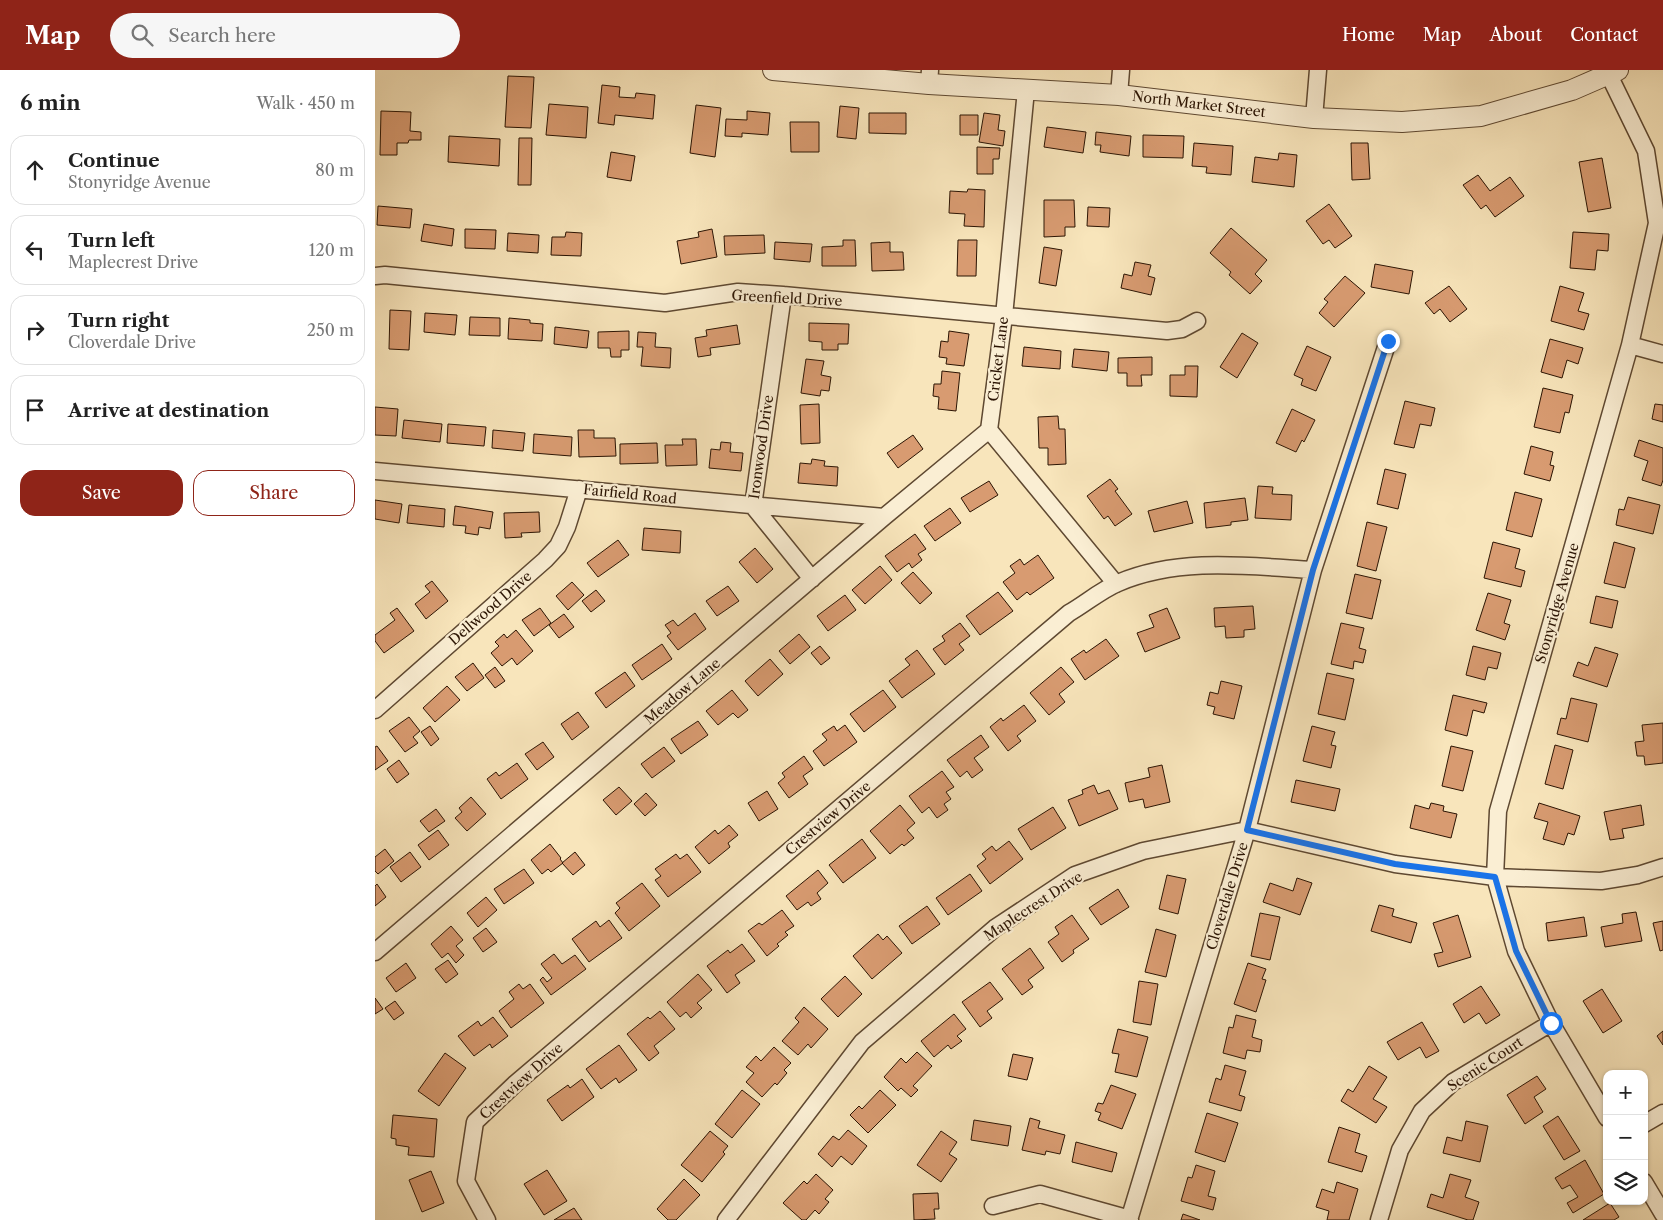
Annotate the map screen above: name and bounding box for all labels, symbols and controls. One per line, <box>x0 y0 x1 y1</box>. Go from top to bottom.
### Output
search box <box>110 13 460 58</box>
text: Map <box>25 21 80 50</box>
icon: search <box>128 21 156 49</box>
text: Search here <box>168 24 276 47</box>
text: Home <box>1342 24 1395 46</box>
text: Map <box>1423 24 1461 46</box>
text: About <box>1489 24 1542 46</box>
text: Contact <box>1570 24 1638 46</box>
street label: North Market Street <box>1131 87 1267 121</box>
text: 6 min <box>20 90 81 115</box>
text: Walk · 450 m <box>257 93 355 113</box>
text: Continue <box>68 149 160 172</box>
icon: ahead <box>21 156 49 184</box>
text: 80 m <box>315 160 354 180</box>
text: Stonyridge Avenue <box>68 172 211 192</box>
text: Turn left <box>68 229 155 252</box>
icon: left <box>21 236 49 264</box>
text: 120 m <box>309 240 354 260</box>
text: Maplecrest Drive <box>68 252 198 272</box>
street label: Greenfield Drive <box>731 286 843 310</box>
text: Turn right <box>68 309 169 332</box>
street label: Cricket Lane <box>984 315 1012 403</box>
icon: right <box>21 316 49 344</box>
text: 250 m <box>307 320 354 340</box>
route end <box>1377 330 1400 353</box>
text: Cloverdale Drive <box>68 332 196 352</box>
street label: Ironwood Drive <box>745 394 777 500</box>
icon: arrive <box>21 396 49 424</box>
text: Arrive at destination <box>68 399 269 422</box>
button: Save <box>20 470 183 516</box>
button: Share <box>193 470 355 516</box>
street label: Fairfield Road <box>582 480 678 508</box>
street label: Stonyridge Avenue <box>1531 540 1583 666</box>
street label: Dellwood Drive <box>445 567 535 649</box>
street label: Meadow Lane <box>640 654 724 728</box>
street label: Crestview Drive <box>782 777 875 859</box>
street label: Cloverdale Drive <box>1202 840 1252 952</box>
street label: Maplecrest Drive <box>980 867 1086 945</box>
route start <box>1540 1012 1563 1035</box>
street label: Scenic Court <box>1444 1033 1526 1095</box>
street label: Crestview Drive <box>476 1039 567 1123</box>
map controls <box>1603 1070 1648 1205</box>
button: + <box>1603 1070 1648 1115</box>
button: − <box>1603 1115 1648 1160</box>
button: layers <box>1603 1160 1648 1205</box>

